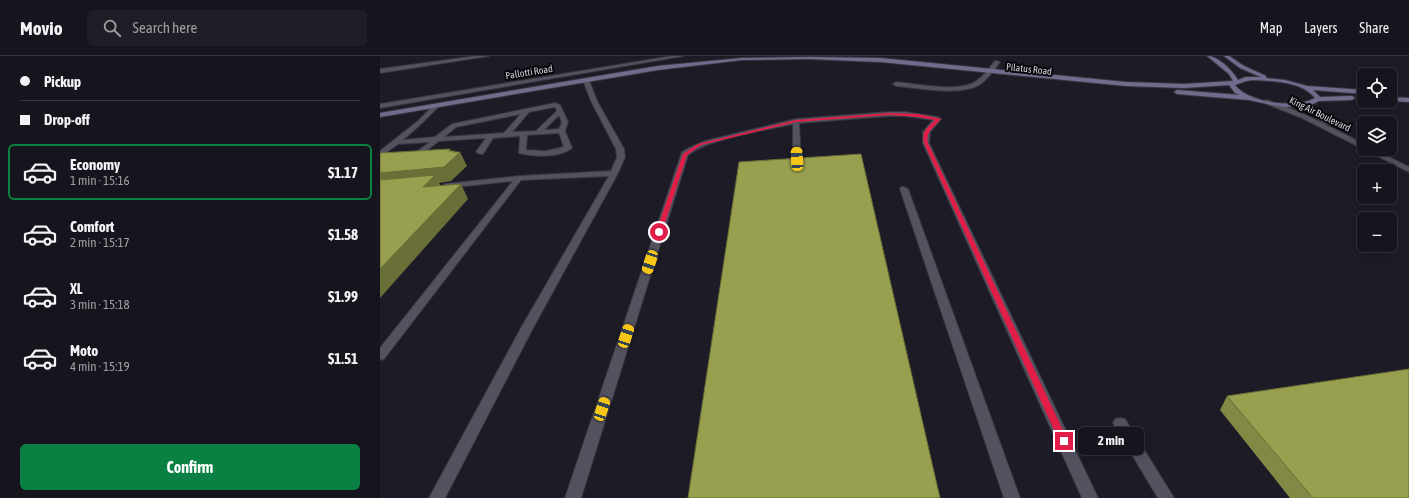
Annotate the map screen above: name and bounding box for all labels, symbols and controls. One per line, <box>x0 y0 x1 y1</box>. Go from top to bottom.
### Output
search box <box>87 10 367 46</box>
text: Movio <box>20 17 63 39</box>
icon: search <box>101 17 123 39</box>
text: Search here <box>133 19 197 36</box>
text: Map <box>1260 20 1282 36</box>
text: Layers <box>1304 20 1337 36</box>
text: Share <box>1359 20 1389 36</box>
street label: Pilatus Road <box>1006 61 1053 77</box>
street label: Pallotti Road <box>505 63 554 81</box>
map controls <box>1357 68 1397 252</box>
button: locate <box>1357 68 1397 108</box>
text: Pickup <box>44 73 81 90</box>
street label: King Air Boulevard <box>1288 94 1353 134</box>
text: Drop-off <box>44 111 90 128</box>
button: layers <box>1357 116 1397 156</box>
car <box>790 147 804 171</box>
icon: car <box>22 154 58 190</box>
text: Economy <box>70 156 120 173</box>
text: $1.17 <box>328 164 358 181</box>
button: + <box>1357 164 1397 204</box>
text: 1 min · 15:16 <box>70 173 130 188</box>
button: − <box>1357 212 1397 252</box>
icon: car <box>22 216 58 252</box>
text: Comfort <box>70 218 114 235</box>
route start <box>650 223 668 241</box>
text: $1.58 <box>328 226 358 243</box>
text: 2 min · 15:17 <box>70 235 130 250</box>
car <box>641 249 659 275</box>
icon: car <box>22 278 58 314</box>
text: XL <box>70 280 83 297</box>
text: $1.99 <box>328 288 358 305</box>
text: 3 min · 15:18 <box>70 297 130 312</box>
car <box>617 323 635 349</box>
icon: car <box>22 340 58 376</box>
text: Moto <box>70 342 98 359</box>
text: $1.51 <box>328 350 358 367</box>
text: 4 min · 15:19 <box>70 359 130 374</box>
car <box>593 396 611 422</box>
callout: 2 min <box>1078 427 1144 455</box>
route end <box>1055 432 1073 450</box>
text: 2 min <box>1098 433 1124 448</box>
button: Confirm <box>20 444 360 490</box>

